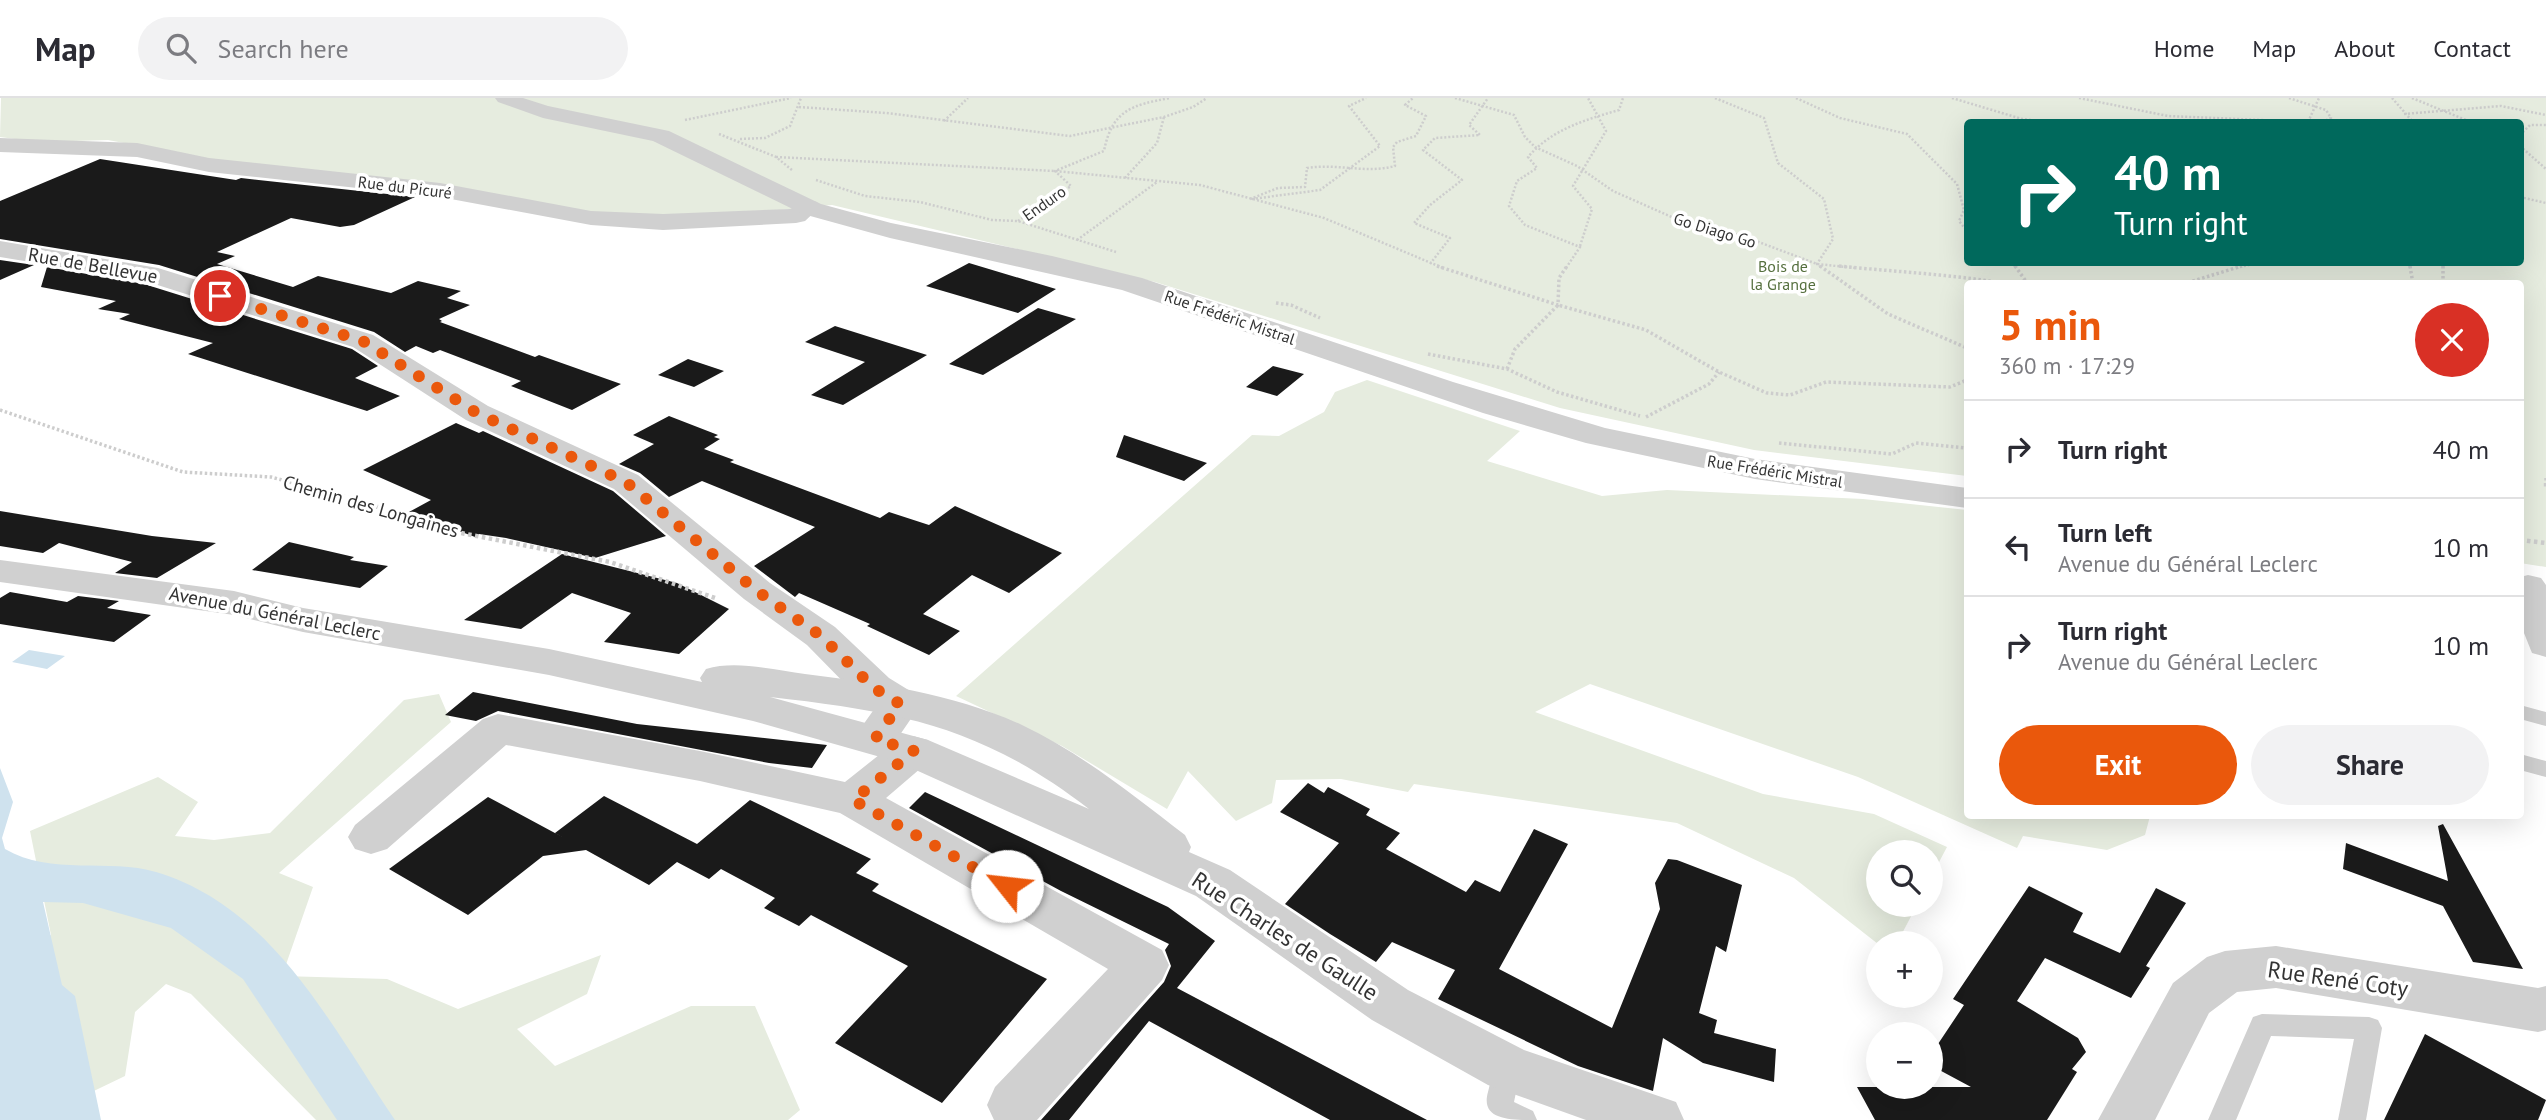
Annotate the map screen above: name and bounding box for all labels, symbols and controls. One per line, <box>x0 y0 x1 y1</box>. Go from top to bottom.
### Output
search box <box>138 17 628 80</box>
text: Map <box>35 27 96 70</box>
icon: search <box>162 29 200 67</box>
text: Search here <box>218 32 349 65</box>
text: Home <box>2154 33 2214 64</box>
text: Map <box>2252 33 2296 64</box>
text: About <box>2334 33 2395 64</box>
text: Contact <box>2433 33 2511 64</box>
text: 40 m <box>2114 140 2221 204</box>
icon: right <box>1999 147 2090 238</box>
street label: Rue du Picuré <box>357 171 453 203</box>
street label: Enduro <box>1018 181 1070 225</box>
text: Turn right <box>2114 202 2248 244</box>
street label: Go Diago Go <box>1671 208 1759 252</box>
street label: Rue de Bellevue <box>26 242 160 288</box>
park label: Bois de la Grange <box>1750 256 1816 294</box>
pin <box>190 266 250 326</box>
icon: arrive <box>201 277 239 315</box>
street label: Rue Frédéric Mistral <box>1162 285 1298 349</box>
text: 5 min <box>1999 297 2101 352</box>
button: close <box>2415 303 2489 377</box>
text: 360 m · 17:29 <box>1999 351 2135 380</box>
icon: right <box>1999 430 2037 468</box>
text: Turn right <box>2058 433 2167 466</box>
text: 40 m <box>2433 433 2489 466</box>
street label: Rue Frédéric Mistral <box>1706 450 1845 492</box>
street label: Chemin des Longaines <box>280 469 462 543</box>
text: Turn left <box>2058 516 2152 549</box>
icon: left <box>1999 528 2037 566</box>
text: 10 m <box>2433 531 2489 564</box>
text: Avenue du Général Leclerc <box>2058 549 2318 578</box>
street label: Avenue du Général Leclerc <box>167 581 383 645</box>
text: Turn right <box>2058 614 2167 647</box>
icon: right <box>1999 626 2037 664</box>
text: 10 m <box>2433 629 2489 662</box>
text: Avenue du Général Leclerc <box>2058 647 2318 676</box>
button: Exit <box>1999 725 2237 805</box>
button: Share <box>2251 725 2489 805</box>
map controls <box>1866 840 1943 1099</box>
button: search <box>1866 840 1943 917</box>
position arrow <box>970 849 1044 923</box>
street label: Rue Charles de Gaulle <box>1187 865 1384 1007</box>
button: + <box>1866 931 1943 1008</box>
street label: Rue René Coty <box>2266 954 2410 1003</box>
button: − <box>1866 1022 1943 1099</box>

